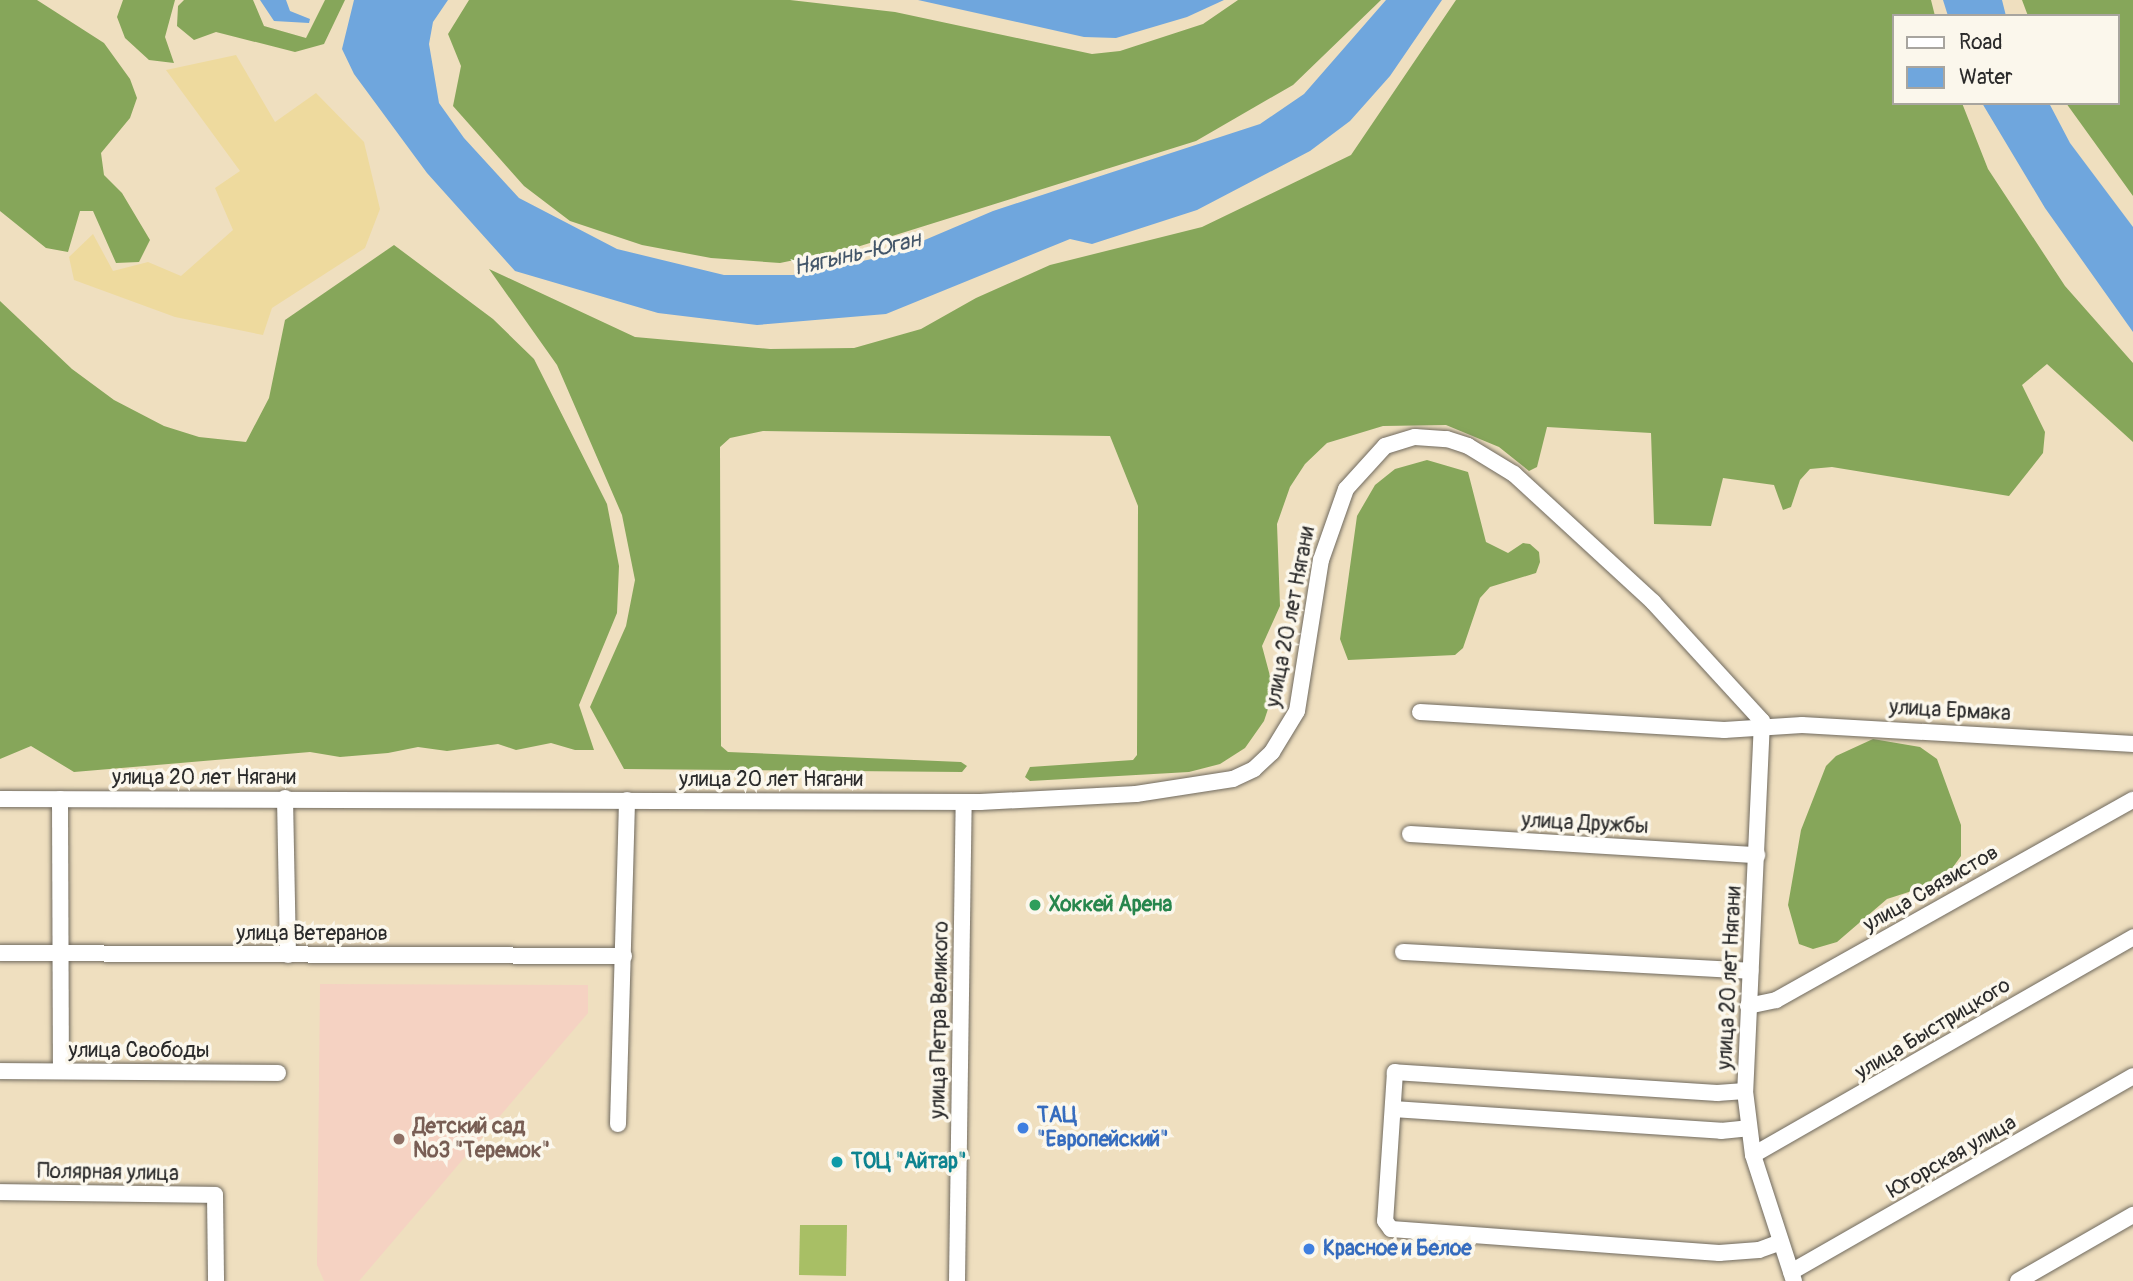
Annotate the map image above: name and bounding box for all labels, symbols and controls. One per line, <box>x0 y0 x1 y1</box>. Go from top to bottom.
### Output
legend <box>1892 14 2119 105</box>
text: Road <box>1959 29 2003 56</box>
text: Water <box>1959 64 2012 91</box>
water label: Нягынь-Юган <box>791 226 923 282</box>
street label: улица 20 лет Нягани <box>1261 524 1321 710</box>
street label: улица Ермака <box>1888 695 2012 727</box>
street label: улица 20 лет Нягани <box>112 765 296 791</box>
street label: улица 20 лет Нягани <box>679 767 863 793</box>
street label: улица Дружбы <box>1521 808 1649 840</box>
street label: улица Связистов <box>1859 840 2003 938</box>
street label: улица 20 лет Нягани <box>1713 886 1747 1070</box>
place label: Хоккей Арена <box>1049 892 1172 918</box>
marker: Хоккей Арена <box>1027 897 1043 913</box>
street label: улица Ветеранов <box>236 921 388 947</box>
street label: улица Петра Великого <box>926 921 954 1119</box>
street label: улица Быстрицкого <box>1851 973 2015 1085</box>
street label: улица Свободы <box>69 1038 209 1064</box>
place label: ТАЦ "Европейский" <box>1037 1103 1169 1153</box>
street label: Югорская улица <box>1883 1110 2021 1204</box>
place label: Детский сад №3 "Теремок" <box>413 1114 550 1164</box>
marker: ТАЦ "Европейский" <box>1015 1120 1031 1136</box>
marker: Детский сад №3 "Теремок" <box>391 1131 407 1147</box>
place label: ТОЦ "Айтар" <box>851 1149 966 1175</box>
marker: ТОЦ "Айтар" <box>829 1154 845 1170</box>
street label: Полярная улица <box>37 1159 179 1187</box>
place label: Красное и Белое <box>1323 1236 1472 1262</box>
marker: Красное и Белое <box>1301 1241 1317 1257</box>

